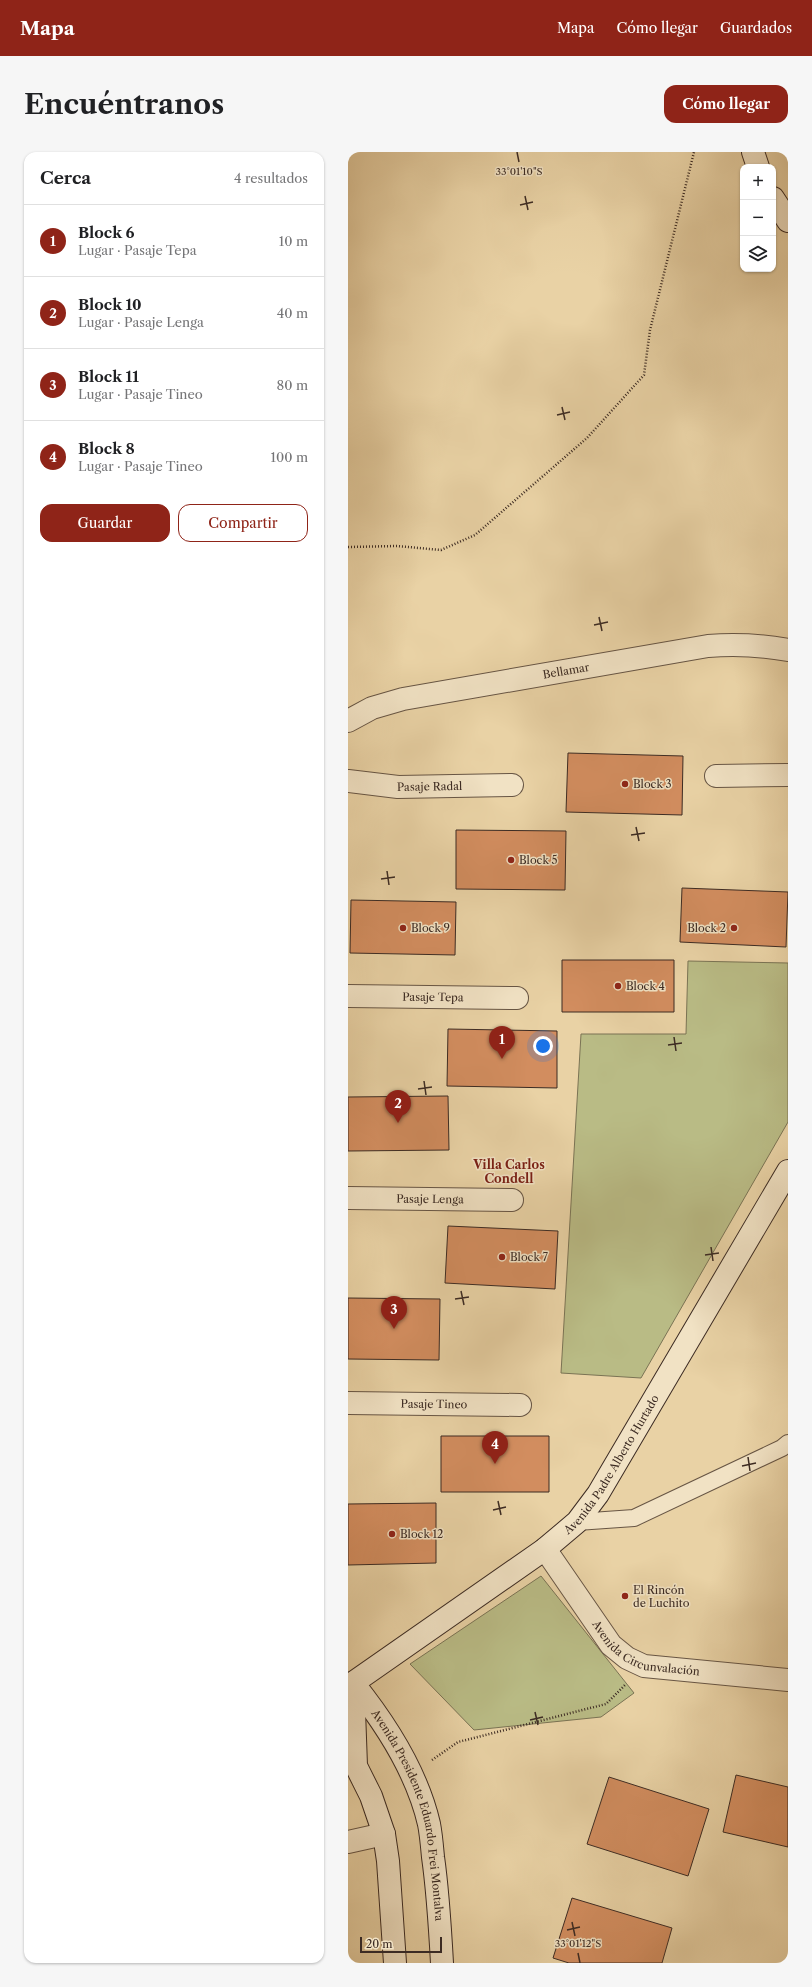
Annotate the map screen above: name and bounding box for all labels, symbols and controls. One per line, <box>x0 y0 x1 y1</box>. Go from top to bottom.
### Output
text: Mapa <box>20 17 75 40</box>
text: Mapa <box>557 19 594 37</box>
text: Cómo llegar <box>616 19 698 37</box>
text: Guardados <box>720 19 792 37</box>
button: Cómo llegar <box>664 85 788 123</box>
text: Encuéntranos <box>24 87 224 121</box>
map controls <box>740 164 776 272</box>
button: + <box>740 164 776 200</box>
text: 33°01'10"S <box>495 165 543 178</box>
text: Cerca <box>40 168 91 188</box>
text: 4 resultados <box>234 170 308 186</box>
button: − <box>740 200 776 236</box>
text: Block 6 <box>78 223 134 242</box>
text: 1 <box>50 233 56 249</box>
text: 10 m <box>279 233 308 249</box>
button: layers <box>740 236 776 272</box>
text: Lugar · Pasaje Tepa <box>78 242 197 258</box>
text: Block 10 <box>78 295 142 314</box>
text: 2 <box>49 305 57 321</box>
text: 40 m <box>277 305 308 321</box>
text: Lugar · Pasaje Lenga <box>78 314 204 330</box>
text: Block 11 <box>78 367 139 386</box>
text: 3 <box>49 377 57 393</box>
text: 80 m <box>276 377 308 393</box>
text: Lugar · Pasaje Tineo <box>78 386 203 402</box>
text: Block 8 <box>78 439 135 458</box>
text: 4 <box>49 449 57 465</box>
text: 100 m <box>270 449 308 465</box>
text: Lugar · Pasaje Tineo <box>78 458 203 474</box>
button: Guardar <box>40 504 170 542</box>
button: Compartir <box>178 504 308 542</box>
street label: Bellamar <box>542 660 591 682</box>
place label: Block 3 <box>633 777 672 791</box>
street label: Pasaje Radal <box>397 779 463 794</box>
marker: Block 3 <box>620 779 630 789</box>
place label: Block 5 <box>519 853 557 867</box>
marker: Block 5 <box>506 855 516 865</box>
place label: Block 9 <box>411 921 450 935</box>
place label: Block 2 <box>687 921 726 935</box>
marker: Block 9 <box>398 923 408 933</box>
marker: Block 2 <box>729 923 739 933</box>
place label: Block 4 <box>626 979 665 993</box>
marker: Block 4 <box>613 981 623 991</box>
street label: Pasaje Tepa <box>402 990 464 1004</box>
pin: 1 <box>489 1026 515 1059</box>
your location <box>533 1036 553 1056</box>
pin: 2 <box>385 1090 411 1123</box>
district label: Villa Carlos Condell <box>472 1157 545 1186</box>
street label: Pasaje Lenga <box>396 1192 464 1206</box>
place label: Block 7 <box>510 1250 548 1264</box>
marker: Block 7 <box>497 1252 507 1262</box>
pin: 3 <box>381 1296 407 1329</box>
street label: Avenida Padre Alberto Hurtado <box>560 1392 662 1538</box>
street label: Pasaje Tineo <box>401 1397 468 1411</box>
pin: 4 <box>482 1431 508 1464</box>
place label: Block 12 <box>400 1527 443 1541</box>
marker: Block 12 <box>387 1529 397 1539</box>
place label: El Rincón de Luchito <box>633 1583 690 1610</box>
marker: El Rincón de Luchito <box>620 1591 630 1601</box>
street label: Avenida Circunvalación <box>589 1617 700 1678</box>
street label: Avenida Presidente Eduardo Frei Montalva <box>368 1706 446 1922</box>
scale bar <box>360 1935 442 1954</box>
text: 20 m <box>366 1937 392 1951</box>
text: 33°01'12"S <box>555 1937 601 1950</box>

